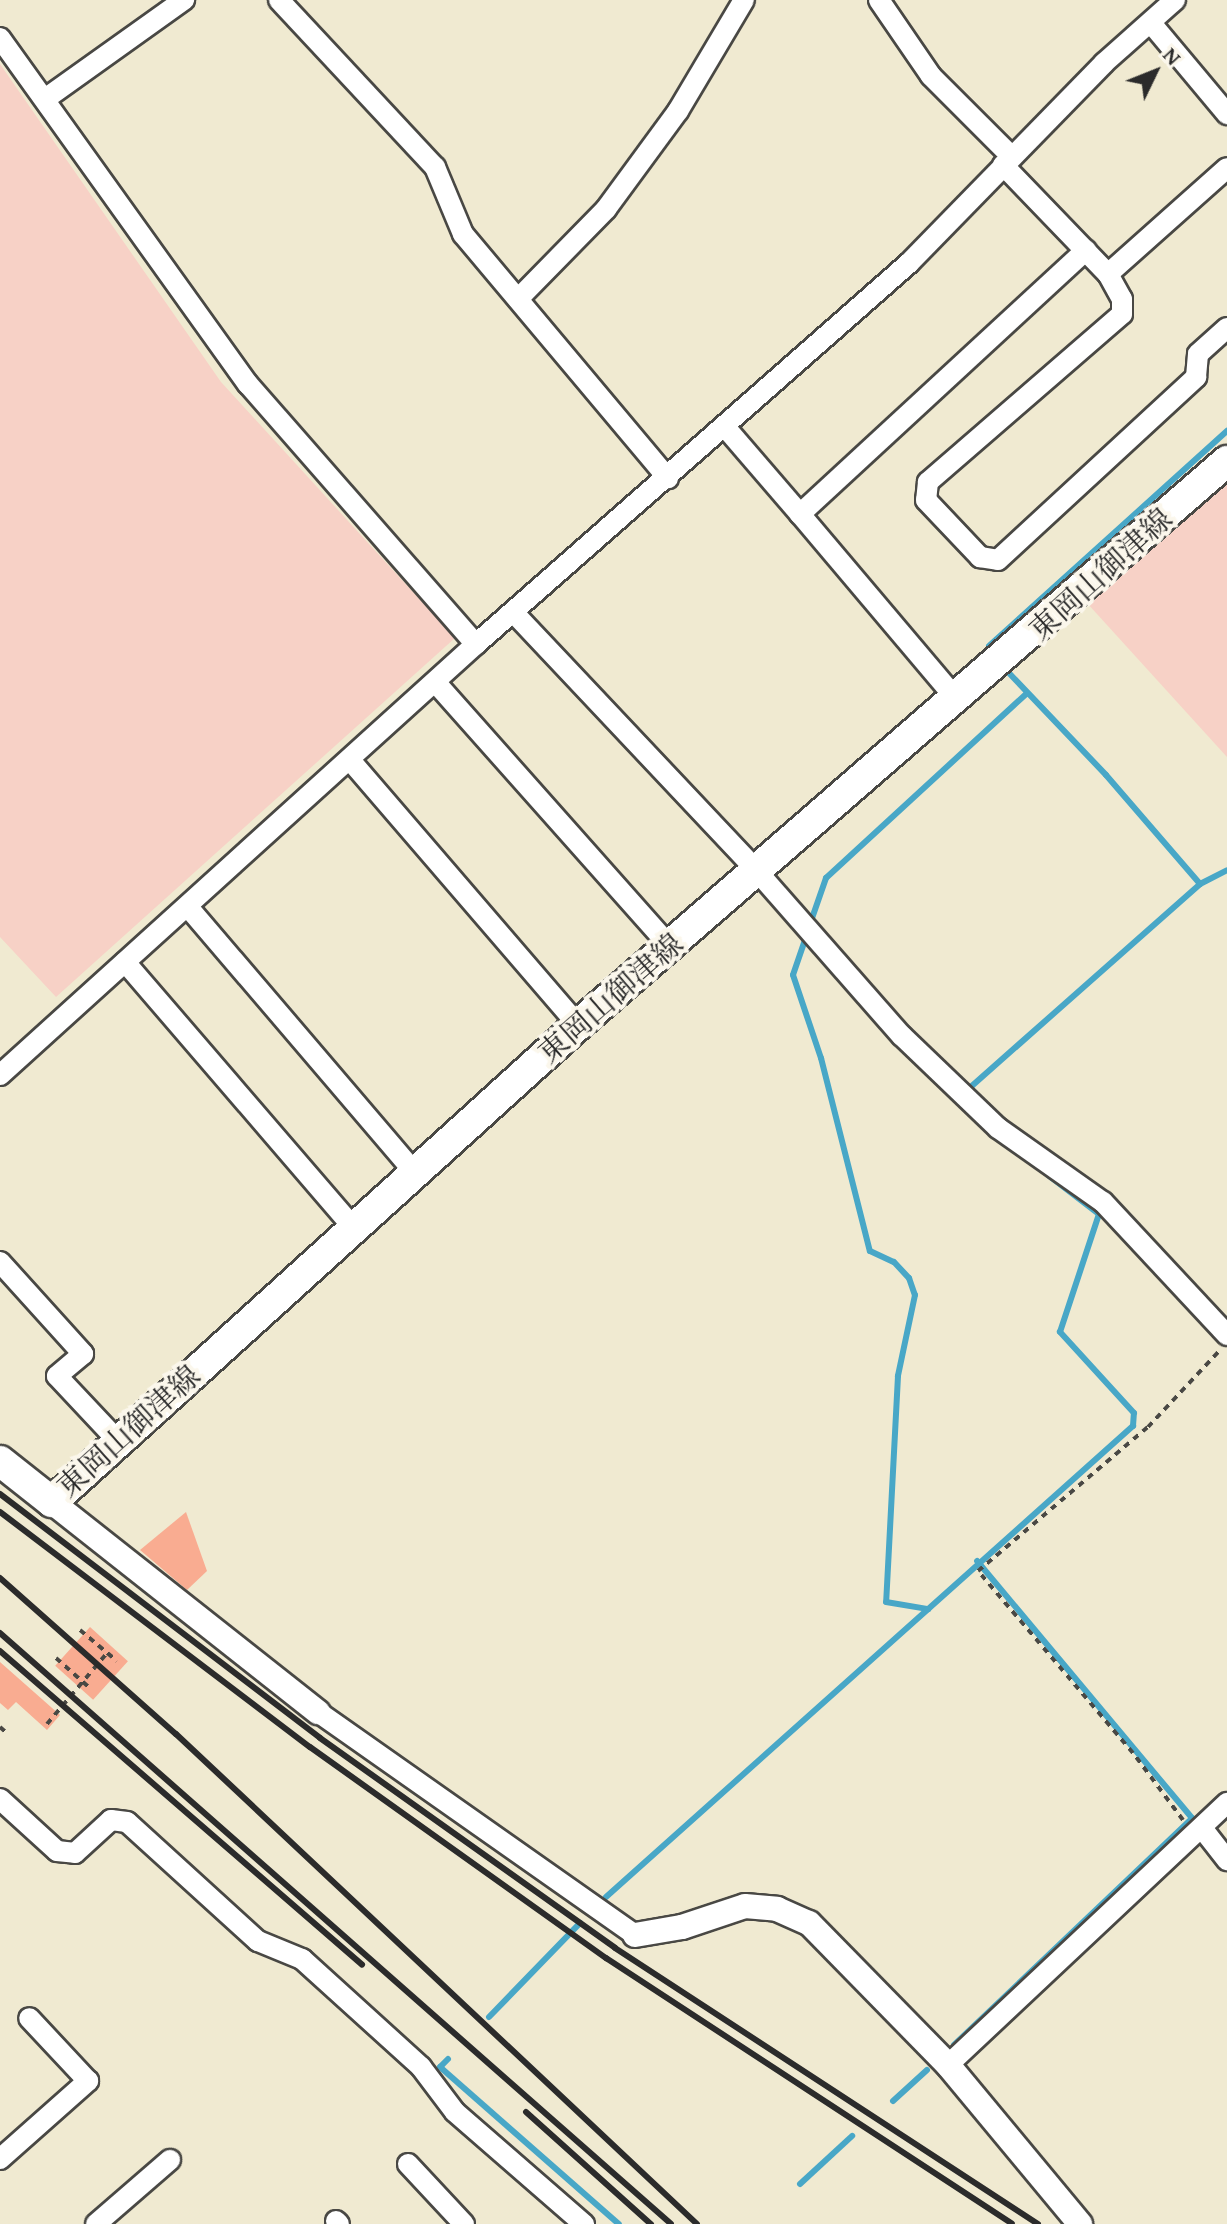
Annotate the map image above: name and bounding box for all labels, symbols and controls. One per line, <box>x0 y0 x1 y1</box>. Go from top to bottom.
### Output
north arrow <box>1115 32 1195 112</box>
text: N <box>1156 39 1189 72</box>
street label: 東岡山御津線 <box>1021 500 1179 648</box>
street label: 東岡山御津線 <box>530 925 690 1071</box>
street label: 東岡山御津線 <box>49 1357 207 1505</box>

